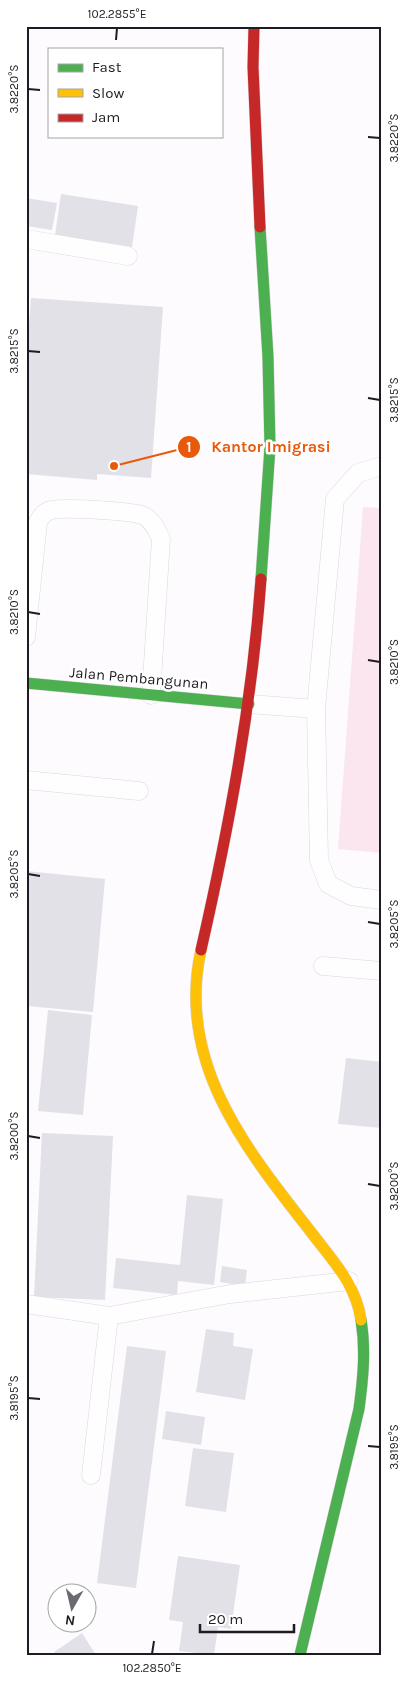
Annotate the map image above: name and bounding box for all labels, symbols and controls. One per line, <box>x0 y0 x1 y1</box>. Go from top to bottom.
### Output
text: 102.2855°E <box>88 7 146 21</box>
legend <box>48 48 222 138</box>
text: Fast <box>92 58 122 76</box>
text: 3.8220°S <box>7 65 21 113</box>
text: Slow <box>92 84 124 102</box>
text: Jam <box>92 108 120 126</box>
text: 3.8220°S <box>387 114 401 162</box>
text: 3.8215°S <box>7 328 21 374</box>
text: 3.8215°S <box>387 377 401 423</box>
callout: Kantor Imigrasi <box>176 431 341 462</box>
text: Kantor Imigrasi <box>211 437 331 456</box>
text: 1 <box>186 438 192 456</box>
text: 3.8210°S <box>7 589 21 635</box>
text: 3.8210°S <box>387 639 401 685</box>
street label: Jalan Pembangunan <box>69 663 209 693</box>
text: 3.8205°S <box>7 850 21 898</box>
text: 3.8205°S <box>387 900 401 948</box>
text: 3.8200°S <box>7 1111 21 1161</box>
text: 3.8200°S <box>387 1161 401 1211</box>
text: 3.8195°S <box>7 1375 21 1421</box>
text: 3.8195°S <box>387 1424 401 1470</box>
north arrow <box>48 1584 98 1634</box>
scale bar <box>200 1601 294 1633</box>
text: 20 m <box>208 1610 243 1628</box>
text: N <box>64 1611 76 1629</box>
text: 102.2850°E <box>122 1661 182 1675</box>

